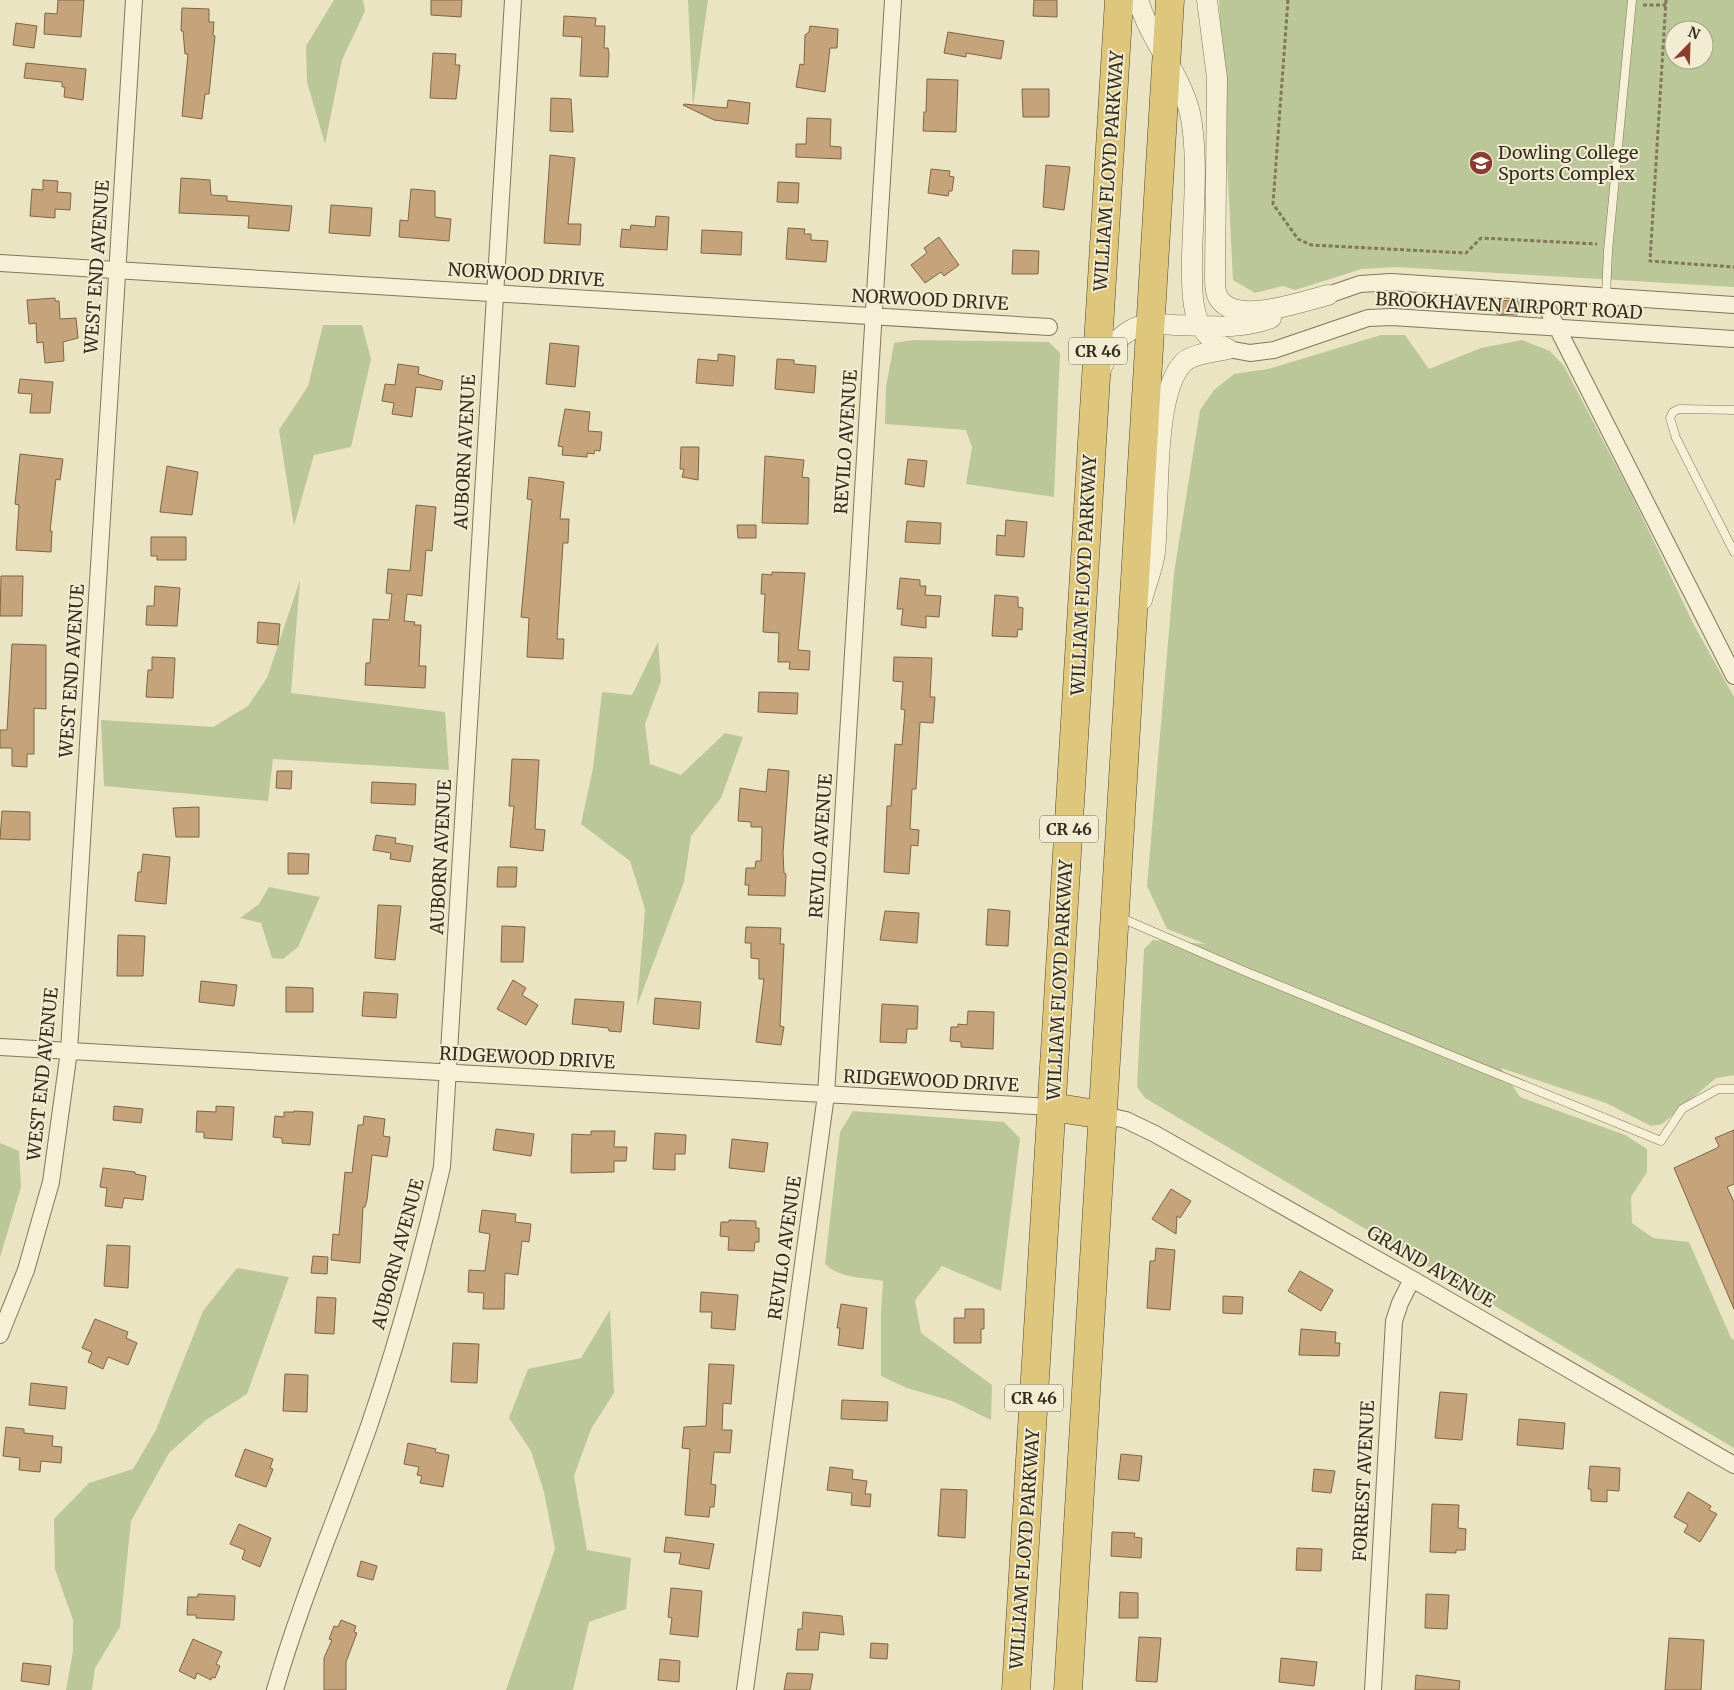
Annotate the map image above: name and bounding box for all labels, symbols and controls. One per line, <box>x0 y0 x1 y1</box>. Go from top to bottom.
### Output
north arrow <box>1664 20 1714 70</box>
text: N <box>1685 23 1703 43</box>
street label: WILLIAM FLOYD PARKWAY <box>1089 49 1128 293</box>
place label: Dowling College Sports Complex <box>1498 141 1638 185</box>
school or university icon: Dowling College Sports Complex <box>1468 150 1494 176</box>
street label: WEST END AVENUE <box>79 179 114 356</box>
street label: NORWOOD DRIVE <box>447 258 606 291</box>
street label: NORWOOD DRIVE <box>851 284 1010 315</box>
street label: BROOKHAVEN AIRPORT ROAD <box>1375 287 1643 324</box>
road number: CR 46 <box>1069 338 1127 364</box>
street label: REVILO AVENUE <box>829 368 862 515</box>
street label: AUBORN AVENUE <box>449 373 480 531</box>
street label: WILLIAM FLOYD PARKWAY <box>1066 453 1101 697</box>
street label: WEST END AVENUE <box>54 583 89 760</box>
street label: REVILO AVENUE <box>804 772 837 919</box>
street label: AUBORN AVENUE <box>425 778 456 936</box>
road number: CR 46 <box>1040 816 1098 842</box>
street label: WILLIAM FLOYD PARKWAY <box>1042 858 1077 1102</box>
street label: WEST END AVENUE <box>22 986 63 1163</box>
street label: RIDGEWOOD DRIVE <box>438 1041 616 1074</box>
street label: RIDGEWOOD DRIVE <box>842 1064 1020 1097</box>
street label: REVILO AVENUE <box>763 1174 806 1321</box>
street label: AUBORN AVENUE <box>366 1176 429 1333</box>
street label: GRAND AVENUE <box>1363 1221 1500 1313</box>
road number: CR 46 <box>1005 1385 1063 1412</box>
street label: FORREST AVENUE <box>1348 1399 1379 1562</box>
street label: WILLIAM FLOYD PARKWAY <box>1005 1427 1044 1671</box>

